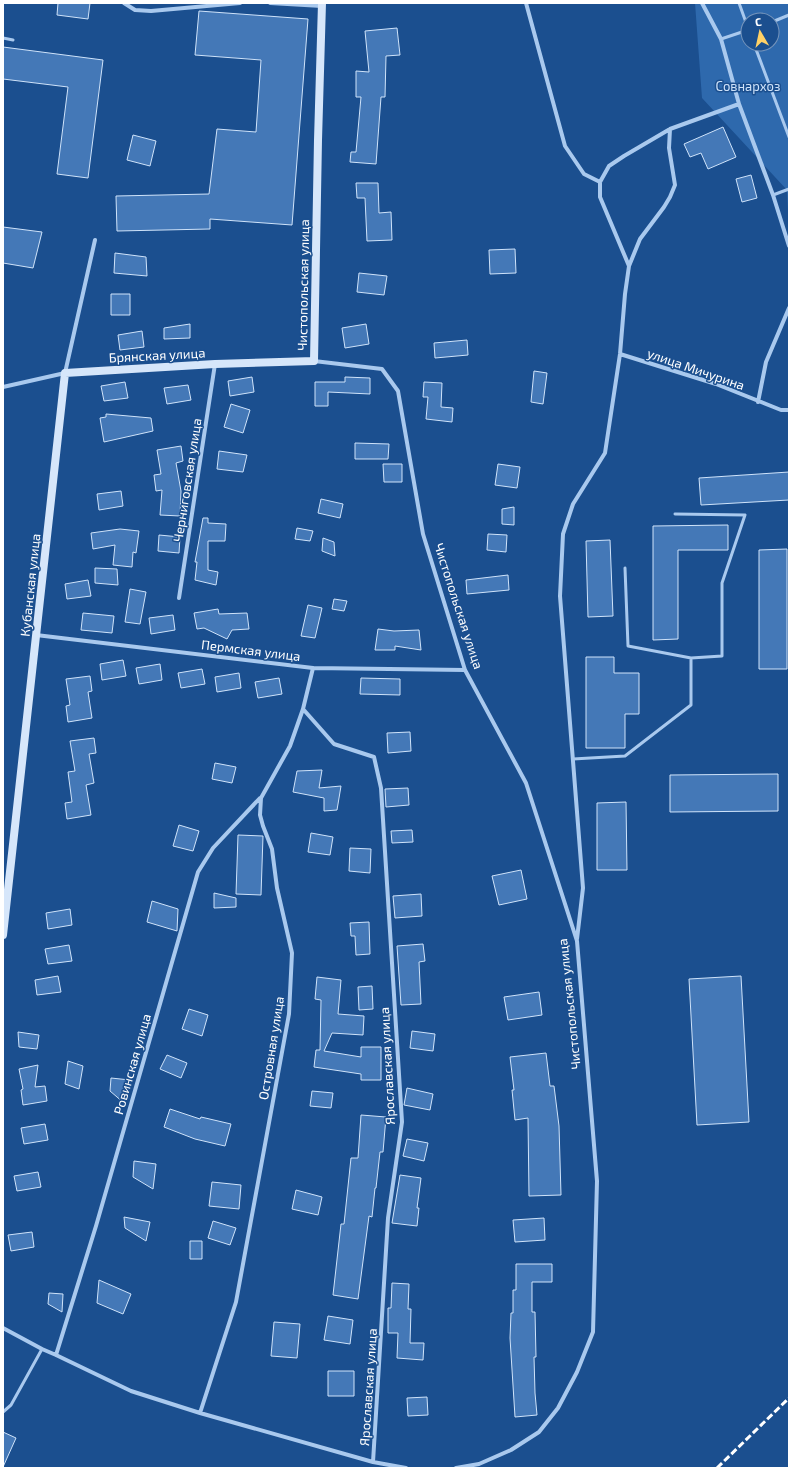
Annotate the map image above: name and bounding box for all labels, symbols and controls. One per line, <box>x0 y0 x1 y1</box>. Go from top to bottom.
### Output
north arrow <box>740 12 780 52</box>
text: С <box>754 15 763 29</box>
park label: Совнархоз <box>716 78 780 94</box>
street label: Чистопольская улица <box>294 219 312 351</box>
street label: Брянская улица <box>108 344 206 366</box>
street label: улица Мичурина <box>645 345 747 393</box>
street label: Черниговская улица <box>169 417 205 543</box>
street label: Кубанская улица <box>17 533 43 637</box>
street label: Чистопольская улица <box>431 541 487 671</box>
street label: Пермская улица <box>200 636 302 664</box>
street label: Чистопольская улица <box>554 938 584 1070</box>
street label: Островная улица <box>255 995 287 1101</box>
street label: Ярославская улица <box>376 1007 398 1125</box>
street label: Ровинская улица <box>110 1012 154 1116</box>
street label: Ярославская улица <box>356 1328 380 1446</box>

